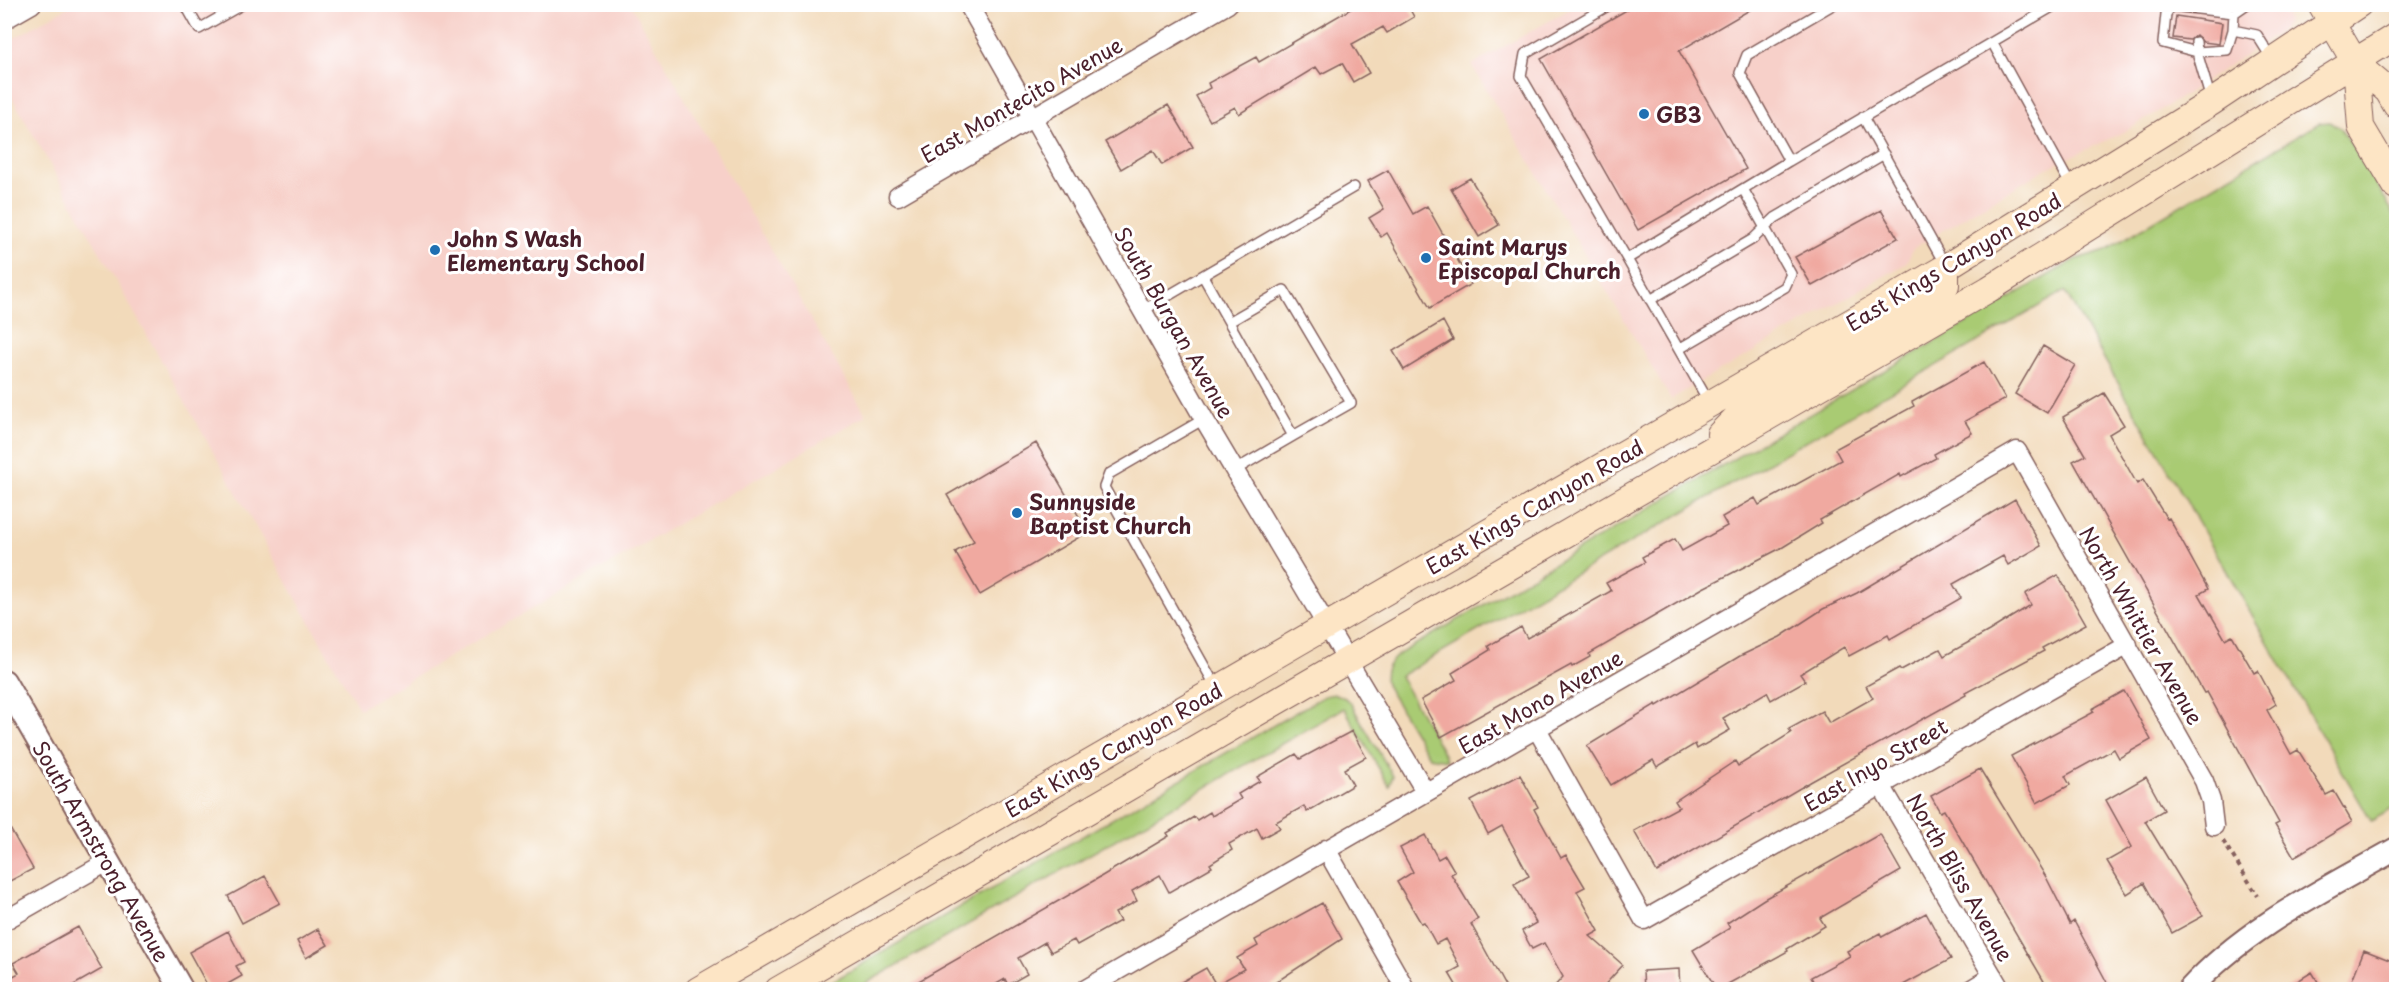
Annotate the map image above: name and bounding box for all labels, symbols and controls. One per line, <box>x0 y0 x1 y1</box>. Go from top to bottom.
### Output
street label: East Montecito Avenue <box>914 28 1128 170</box>
place label: GB3 <box>1656 98 1701 130</box>
marker: GB3 <box>1637 107 1651 121</box>
street label: East Kings Canyon Road <box>1839 184 2067 338</box>
street label: South Burgan Avenue <box>1107 220 1243 424</box>
place label: John S Wash Elementary School <box>447 222 645 278</box>
place label: Saint Marys Episcopal Church <box>1438 230 1621 286</box>
marker: John S Wash Elementary School <box>428 243 442 257</box>
marker: Saint Marys Episcopal Church <box>1419 251 1433 265</box>
street label: East Kings Canyon Road <box>1419 430 1649 582</box>
place label: Sunnyside Baptist Church <box>1029 485 1192 541</box>
marker: Sunnyside Baptist Church <box>1010 506 1024 520</box>
street label: North Whittier Avenue <box>2072 520 2212 730</box>
street label: East Mono Avenue <box>1452 641 1628 761</box>
street label: East Kings Canyon Road <box>998 673 1228 825</box>
street label: East Inyo Street <box>1797 710 1953 818</box>
street label: South Armstrong Avenue <box>26 735 178 967</box>
street label: North Bliss Avenue <box>1900 787 2022 967</box>

